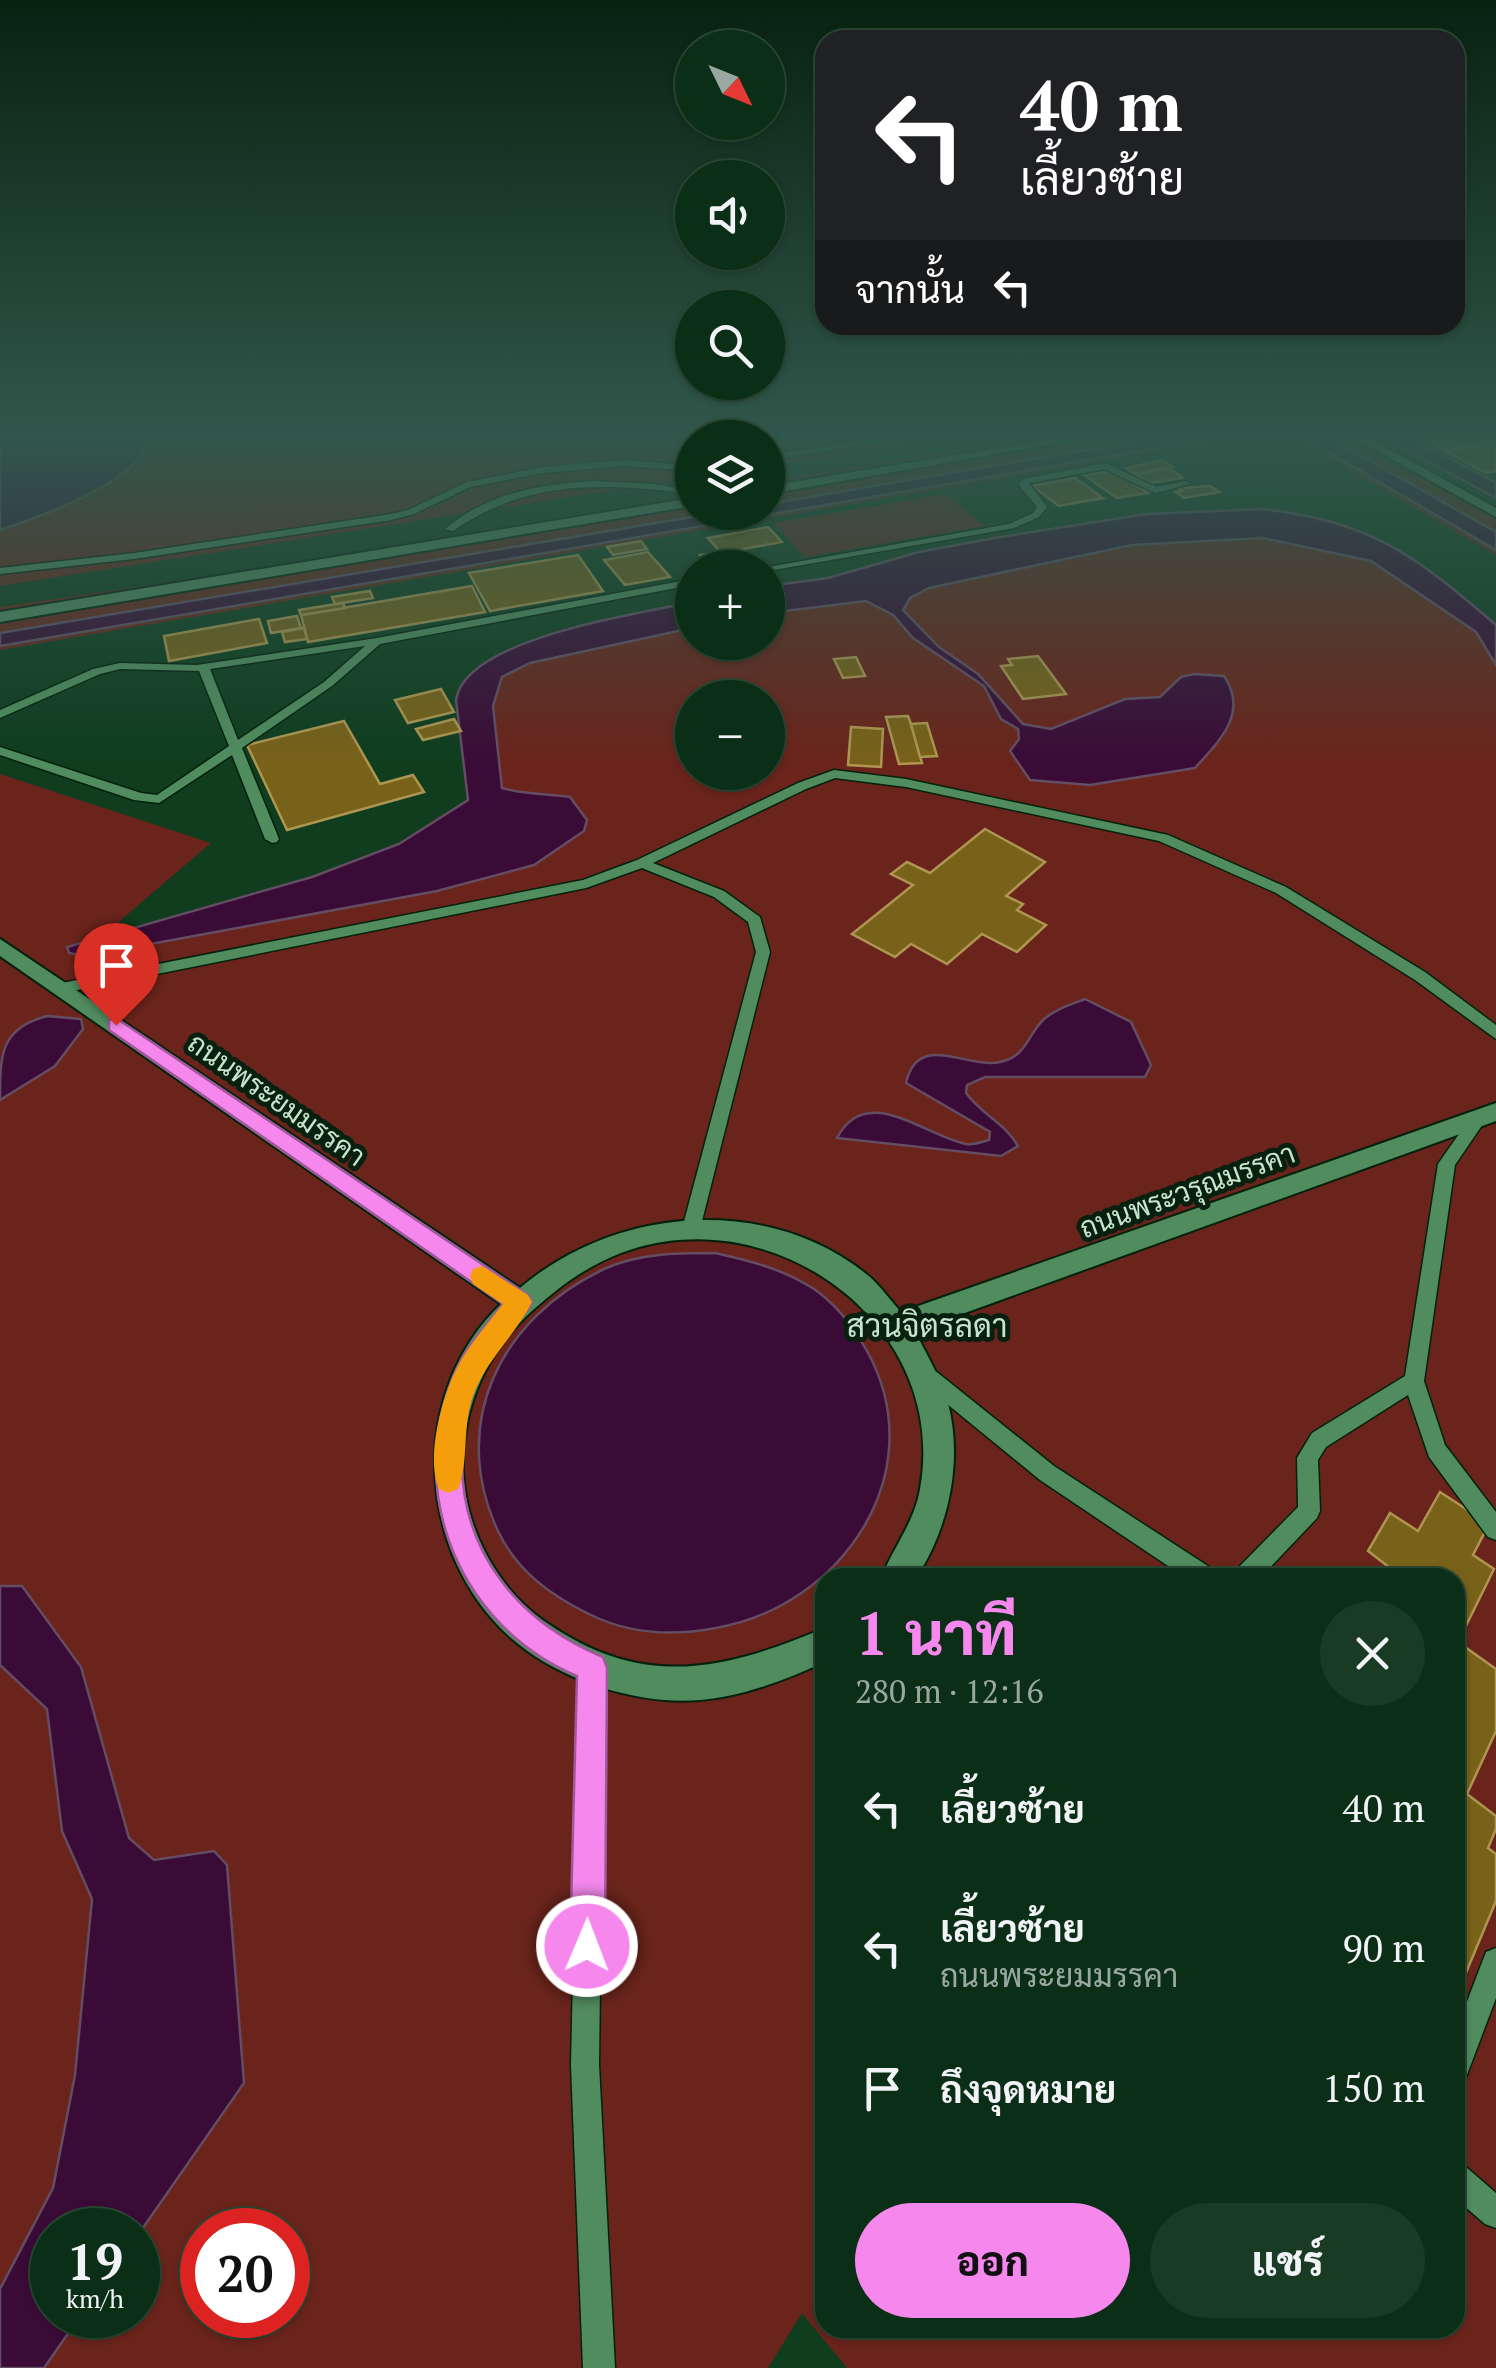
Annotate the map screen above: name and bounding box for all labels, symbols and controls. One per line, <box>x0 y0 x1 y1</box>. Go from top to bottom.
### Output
north arrow <box>675 30 785 140</box>
map controls <box>675 30 785 790</box>
text: 40 m <box>1020 58 1183 151</box>
icon: left <box>855 70 985 200</box>
text: เลี้ยวซ้าย <box>1020 148 1184 208</box>
button: sound <box>675 160 785 270</box>
icon: left <box>985 260 1040 315</box>
text: จากนั้น <box>855 264 965 314</box>
button: search <box>675 290 785 400</box>
button: layers <box>675 420 785 530</box>
button: + <box>675 550 785 660</box>
button: − <box>675 680 785 790</box>
pin <box>74 923 159 1026</box>
icon: arrive <box>89 938 144 993</box>
street label: ถนนพระยมมรรคา <box>181 1024 373 1174</box>
street label: ถนนพระวรุณมรรคา <box>1074 1134 1300 1248</box>
district label: สวนจิตรลดา <box>846 1304 1008 1346</box>
text: 1 นาที <box>855 1593 1017 1672</box>
button: close <box>1320 1601 1425 1706</box>
text: 280 m · 12:16 <box>855 1670 1043 1712</box>
icon: left <box>855 1781 910 1836</box>
text: 40 m <box>1342 1783 1425 1833</box>
text: เลี้ยวซ้าย <box>940 1784 1085 1834</box>
position arrow <box>535 1894 639 1998</box>
text: เลี้ยวซ้าย <box>940 1903 1085 1953</box>
icon: left <box>855 1921 910 1976</box>
text: 90 m <box>1342 1923 1425 1973</box>
text: ถนนพระยมมรรคา <box>940 1954 1178 1996</box>
icon: arrive <box>855 2061 910 2116</box>
text: 150 m <box>1322 2063 1425 2113</box>
text: ถึงจุดหมาย <box>940 2064 1116 2114</box>
button: ออก <box>855 2203 1130 2318</box>
button: แชร์ <box>1150 2203 1425 2318</box>
speed limit sign: 20 <box>180 2208 310 2338</box>
text: 19 <box>67 2228 123 2294</box>
text: km/h <box>66 2282 124 2315</box>

